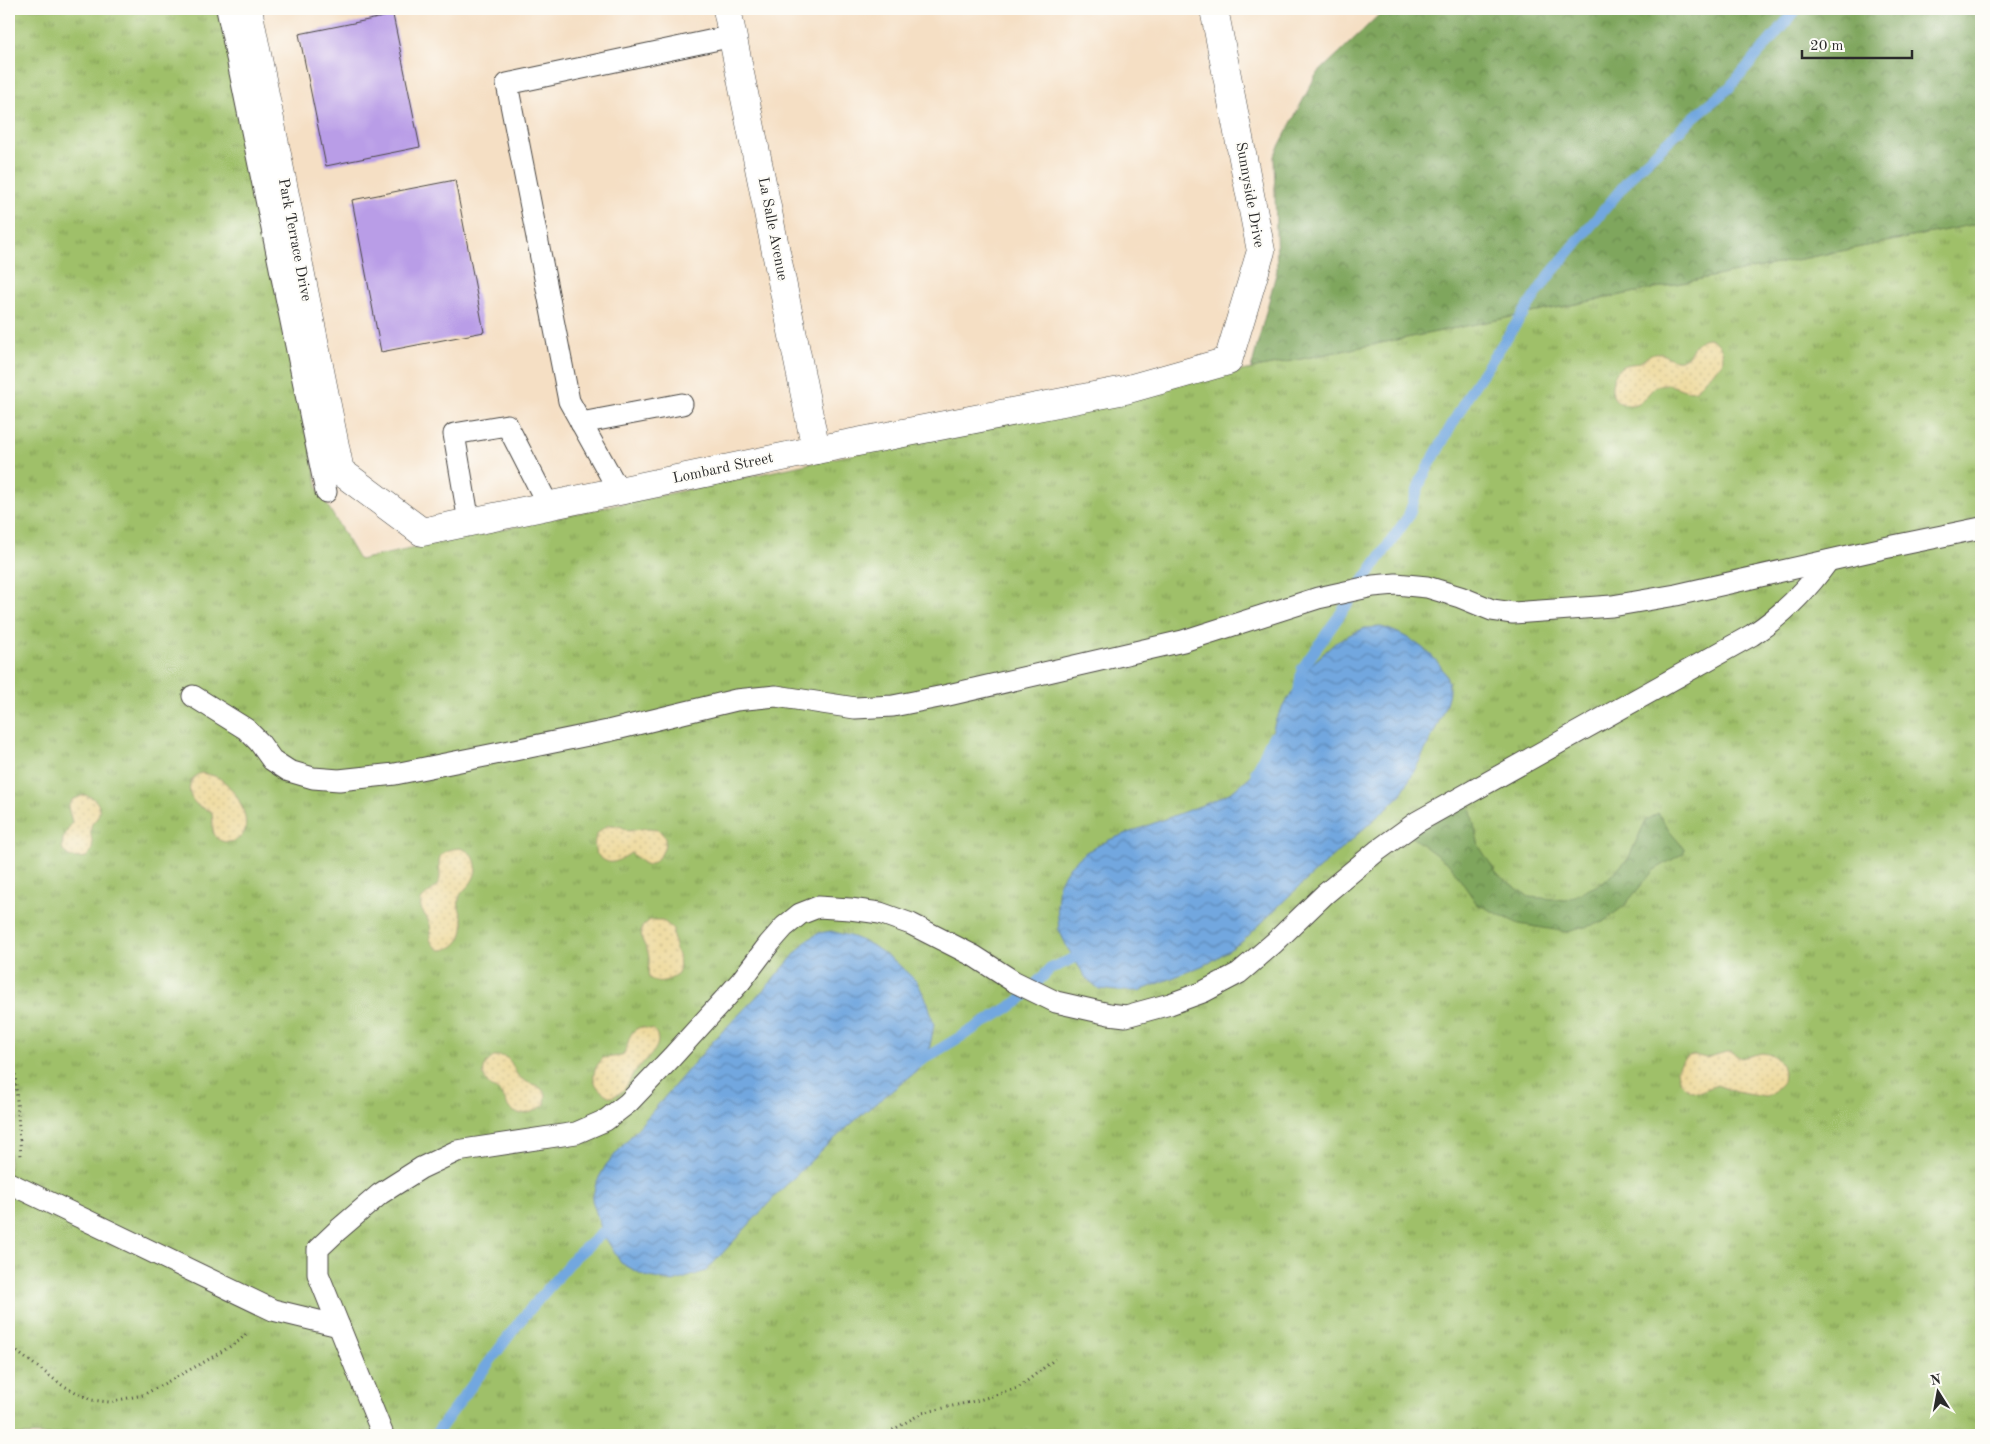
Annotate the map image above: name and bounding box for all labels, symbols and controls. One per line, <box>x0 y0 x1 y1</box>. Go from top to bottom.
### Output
scale bar <box>1802 28 1912 60</box>
text: 20 m <box>1810 39 1844 54</box>
street label: Sunnyside Drive <box>1232 141 1266 249</box>
street label: La Salle Avenue <box>755 176 789 282</box>
street label: Park Terrace Drive <box>275 177 313 303</box>
street label: Lombard Street <box>671 451 775 487</box>
north arrow <box>1912 1366 1962 1416</box>
text: N <box>1929 1372 1943 1388</box>

